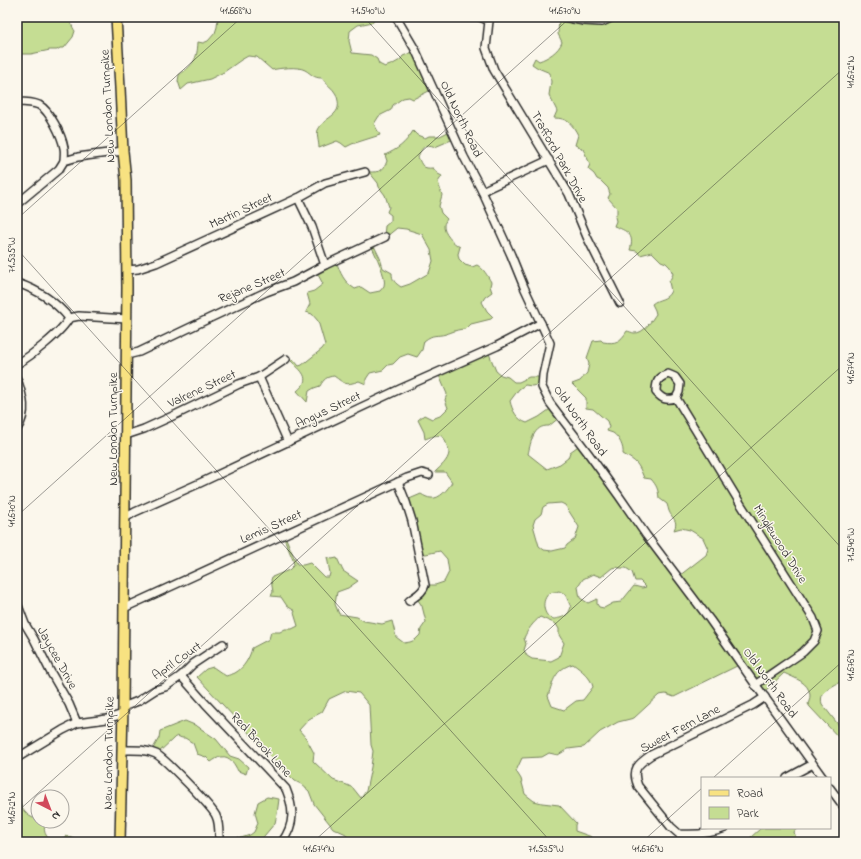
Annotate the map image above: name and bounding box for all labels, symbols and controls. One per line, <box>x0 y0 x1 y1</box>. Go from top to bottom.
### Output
text: 41.668°N <box>220 4 252 19</box>
text: 71.540°W <box>351 4 385 19</box>
text: 41.670°N <box>549 4 581 19</box>
street label: New London Turnpike <box>96 49 120 163</box>
text: 41.672°N <box>844 56 859 88</box>
street label: Old North Road <box>435 77 487 161</box>
street label: Trafford Park Drive <box>526 108 592 206</box>
street label: Martin Street <box>206 188 276 234</box>
text: 71.535°W <box>5 237 20 273</box>
street label: Rejane Street <box>216 263 289 309</box>
text: 41.674°N <box>844 352 859 384</box>
street label: Valrene Street <box>164 365 240 414</box>
street label: New London Turnpike <box>104 372 123 486</box>
street label: Old North Road <box>548 382 612 461</box>
street label: Angus Street <box>292 386 365 434</box>
text: 41.670°N <box>5 495 20 527</box>
street label: Minglewood Drive <box>747 501 812 588</box>
street label: Lemis Street <box>237 505 305 549</box>
text: 71.540°W <box>844 528 859 562</box>
street label: Jaycee Drive <box>31 623 82 693</box>
street label: April Court <box>148 637 206 685</box>
street label: Old North Road <box>738 644 802 723</box>
text: 41.676°N <box>844 649 859 681</box>
street label: New London Turnpike <box>99 696 119 810</box>
street label: Sweet Fern Lane <box>637 700 724 758</box>
street label: Red Brook Lane <box>226 708 296 782</box>
legend <box>701 777 831 829</box>
text: Road <box>737 785 763 803</box>
north arrow <box>30 789 70 829</box>
text: 41.672°N <box>5 792 20 824</box>
text: Park <box>737 805 759 823</box>
text: N <box>48 807 64 824</box>
text: 41.674°N <box>303 842 335 857</box>
text: 71.535°W <box>528 842 564 857</box>
text: 41.676°N <box>632 842 664 857</box>

